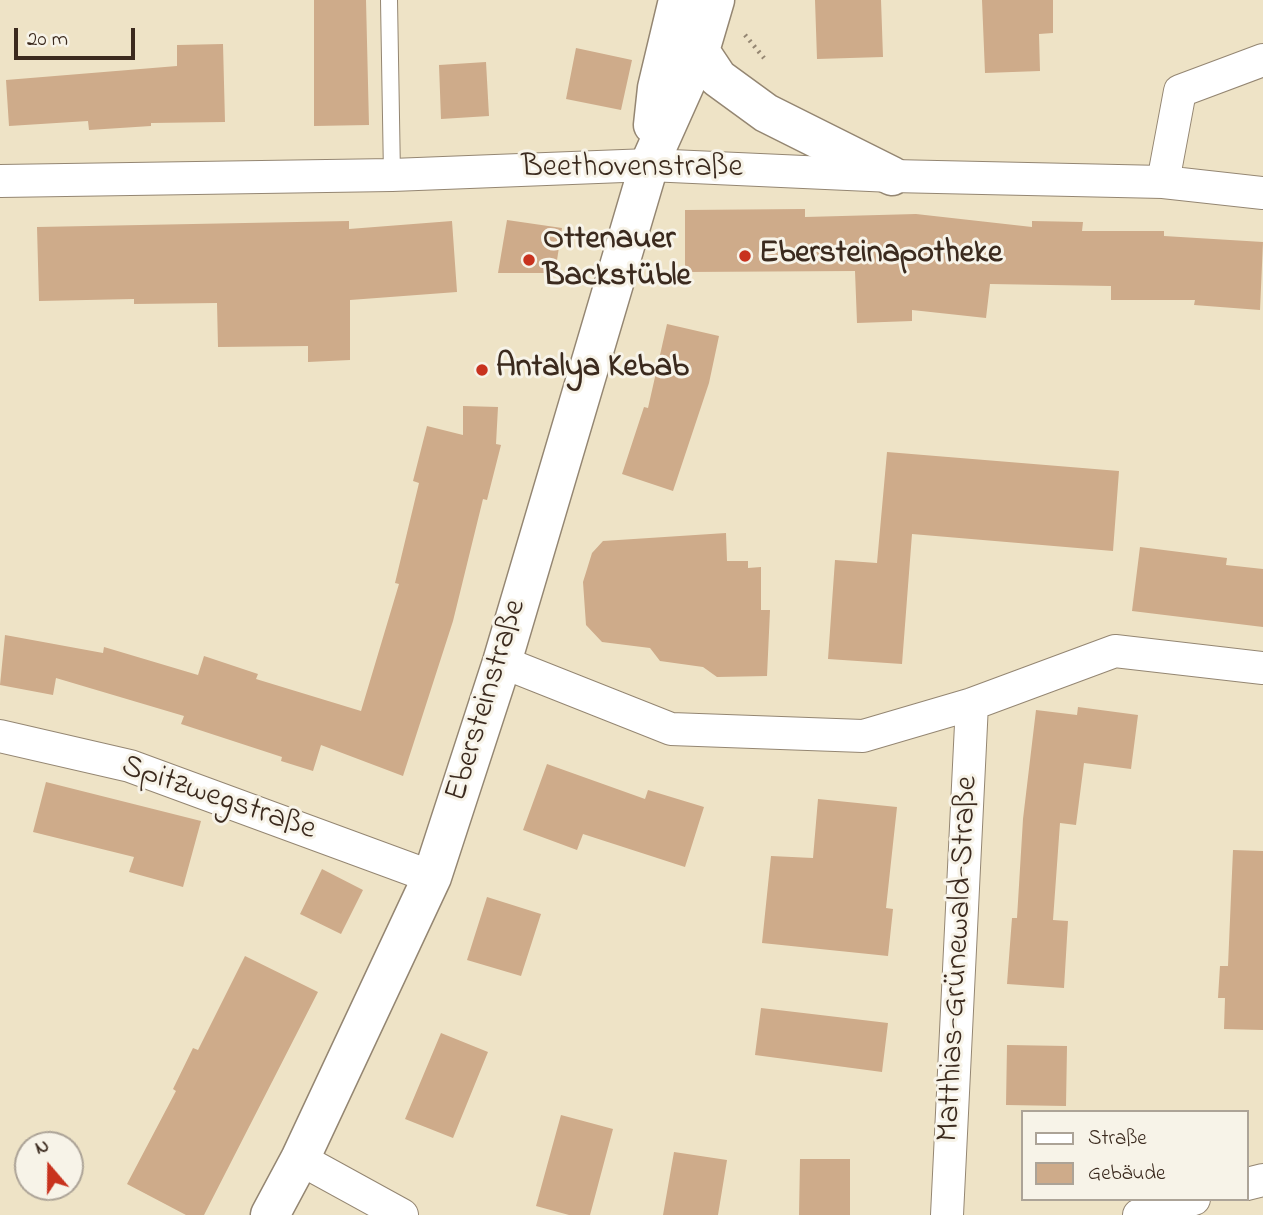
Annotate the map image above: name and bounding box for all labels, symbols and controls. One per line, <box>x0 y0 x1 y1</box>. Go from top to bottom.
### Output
scale bar <box>18 14 138 58</box>
text: 20 m <box>27 25 68 55</box>
street label: Beethovenstraße <box>521 151 743 189</box>
place label: Ottenauer Backstüble <box>543 223 691 298</box>
place label: Ebersteinapotheke <box>759 237 1002 275</box>
marker: Ebersteinapotheke <box>737 248 753 264</box>
marker: Ottenauer Backstüble <box>521 252 537 268</box>
place label: Antalya Kebab <box>496 351 689 389</box>
marker: Antalya Kebab <box>474 362 490 378</box>
street label: Ebersteinstraße <box>439 596 537 806</box>
street label: Spitzwegstraße <box>116 749 320 851</box>
street label: Matthias-Grünewald-Straße <box>931 775 989 1143</box>
legend <box>1021 1110 1249 1201</box>
text: Straße <box>1088 1124 1147 1154</box>
north arrow <box>14 1131 84 1201</box>
text: N <box>32 1133 53 1163</box>
text: Gebäude <box>1088 1159 1165 1189</box>

